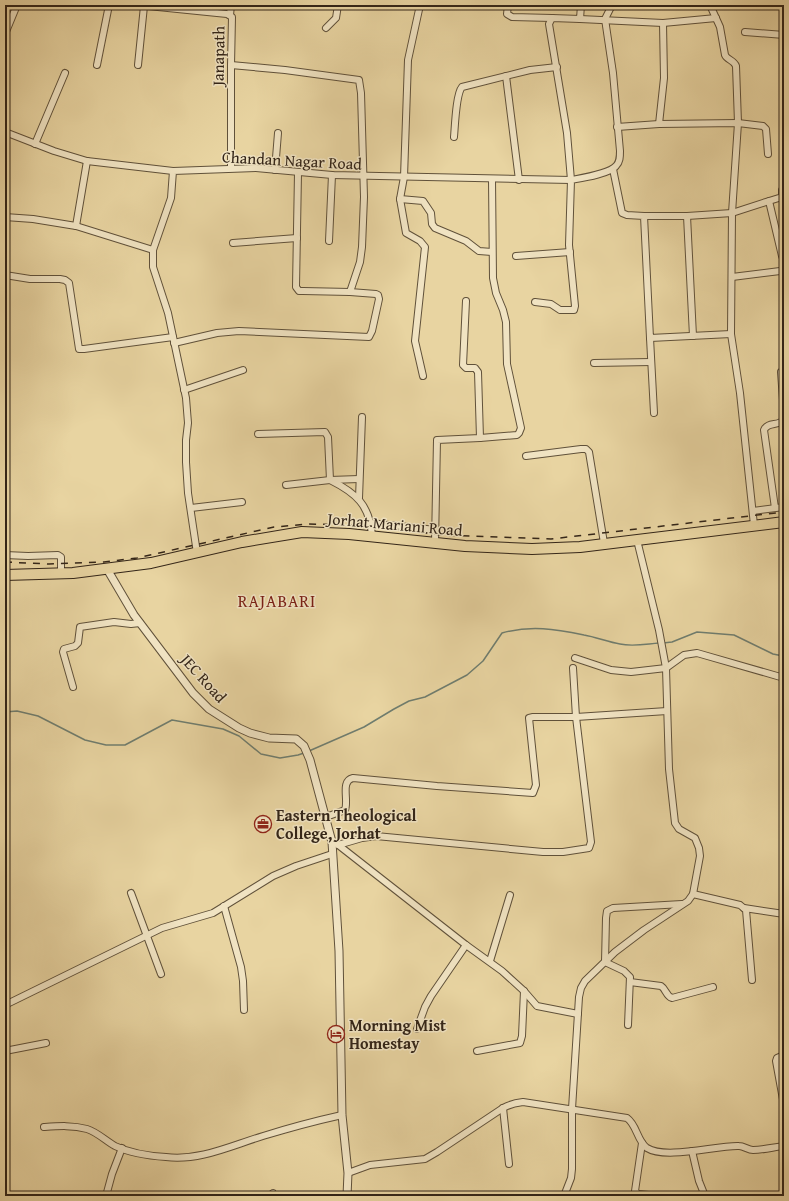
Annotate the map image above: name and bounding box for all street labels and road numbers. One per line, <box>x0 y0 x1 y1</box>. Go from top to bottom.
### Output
street label: Janapath <box>205 26 231 88</box>
street label: Chandan Nagar Road <box>221 144 363 176</box>
street label: Jorhat Mariani Road <box>325 506 464 542</box>
street label: JEC Road <box>174 647 233 708</box>

